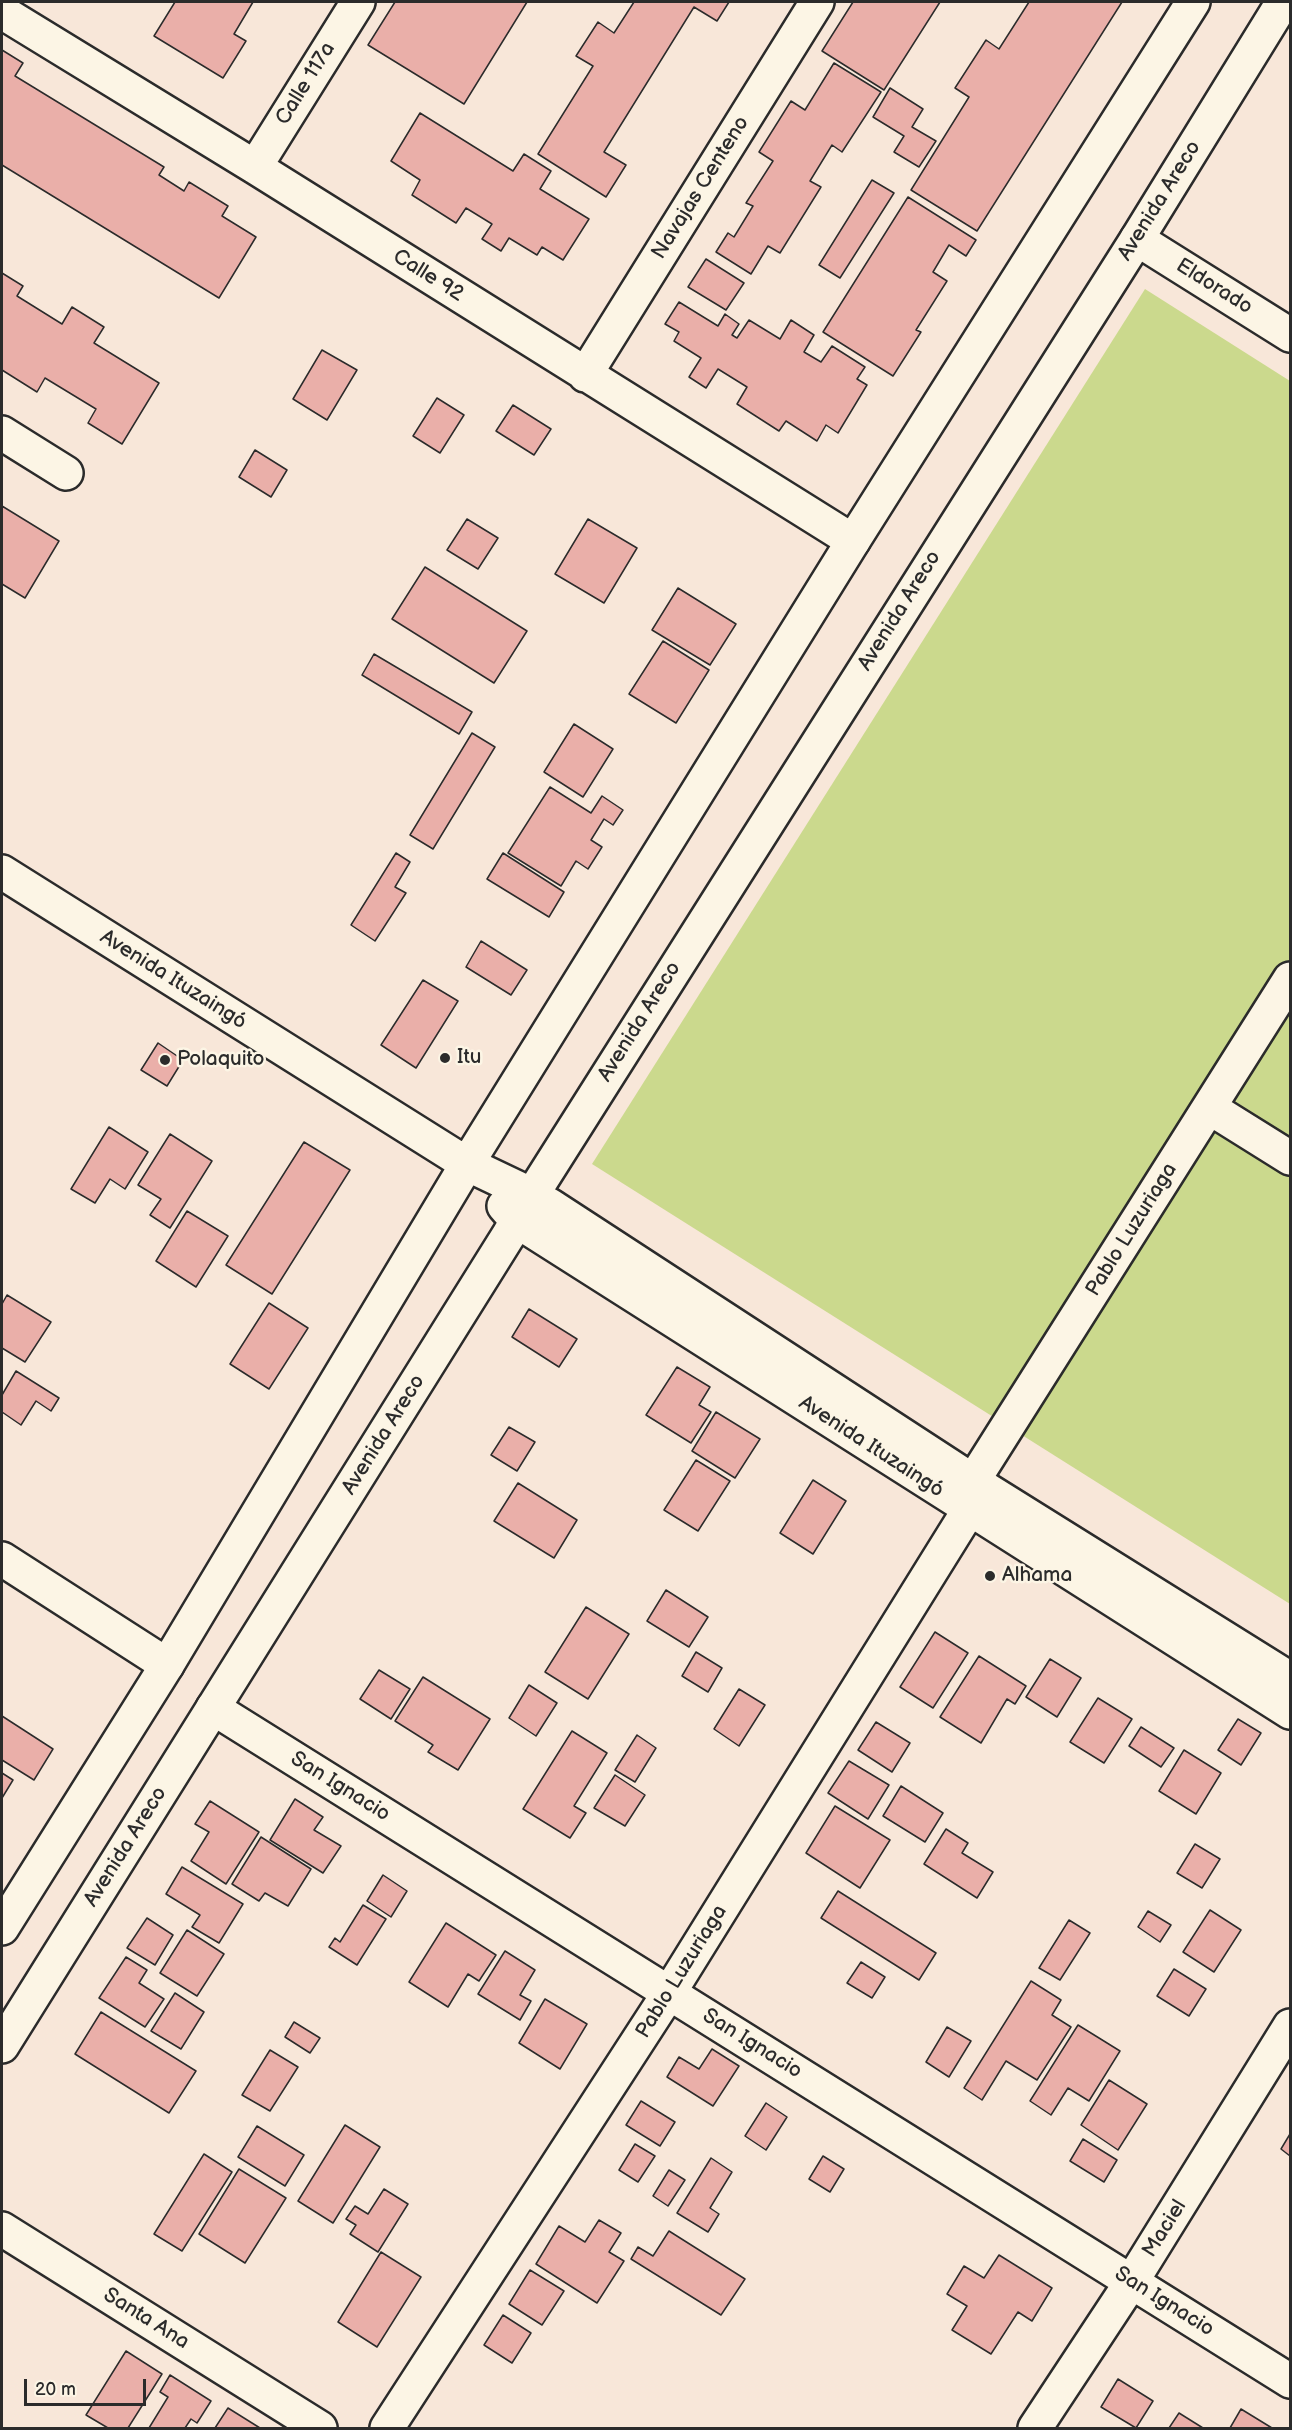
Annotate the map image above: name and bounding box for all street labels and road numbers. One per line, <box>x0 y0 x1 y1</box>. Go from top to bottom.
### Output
street label: Calle 117a <box>271 38 341 130</box>
street label: Navajas Centeno <box>647 112 755 264</box>
street label: Avenida Areco <box>1113 136 1207 266</box>
street label: Calle 92 <box>388 244 468 308</box>
street label: Eldorado <box>1171 254 1257 320</box>
street label: Avenida Areco <box>853 546 947 676</box>
street label: Avenida Ituzaingó <box>95 925 251 1035</box>
street label: Avenida Areco <box>593 957 687 1087</box>
street label: Pablo Luzuriaga <box>1081 1159 1183 1301</box>
street label: Avenida Areco <box>337 1370 431 1500</box>
street label: Avenida Ituzaingó <box>794 1391 948 1503</box>
street label: San Ignacio <box>286 1747 394 1827</box>
street label: Avenida Areco <box>79 1782 173 1912</box>
street label: Pablo Luzuriaga <box>631 1901 733 2043</box>
street label: San Ignacio <box>698 2004 806 2084</box>
street label: Maciel <box>1138 2196 1192 2262</box>
street label: San Ignacio <box>1110 2262 1218 2342</box>
street label: Santa Ana <box>98 2283 194 2355</box>

